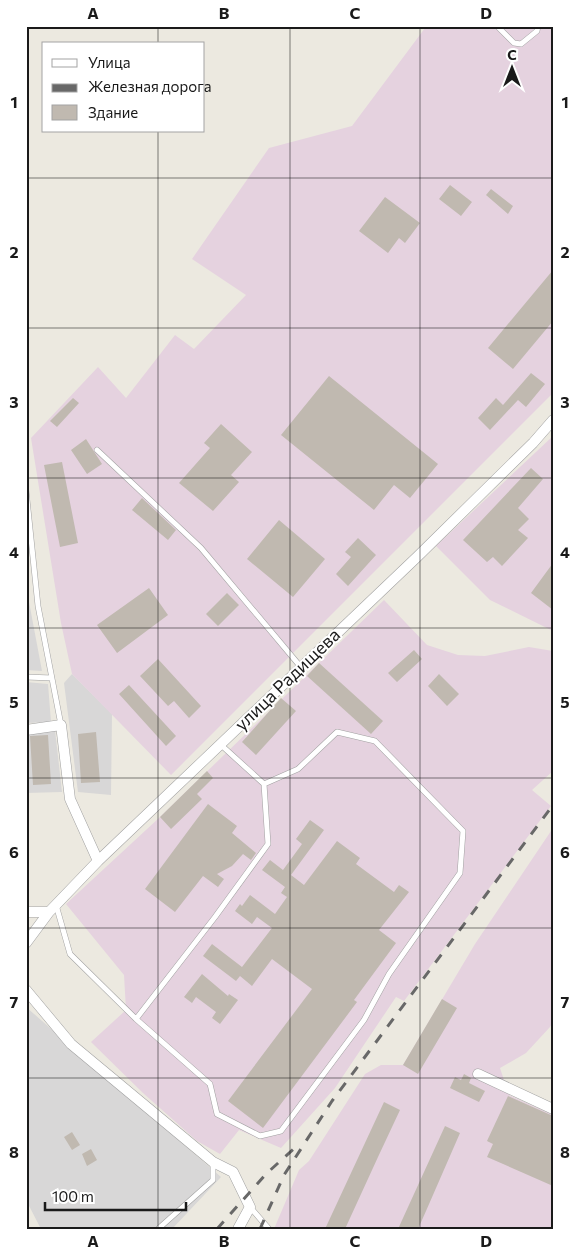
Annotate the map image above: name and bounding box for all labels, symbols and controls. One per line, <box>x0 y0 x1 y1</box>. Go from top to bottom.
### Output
text: A <box>87 3 99 22</box>
text: B <box>219 3 230 22</box>
text: C <box>350 3 361 22</box>
text: D <box>480 3 492 22</box>
legend <box>42 42 205 132</box>
north arrow <box>486 42 536 92</box>
text: С <box>507 46 517 63</box>
text: Улица <box>88 53 130 71</box>
text: Железная дорога <box>88 77 212 95</box>
text: 1 <box>10 92 18 111</box>
text: 1 <box>561 92 569 111</box>
text: Здание <box>88 103 138 121</box>
text: 2 <box>9 242 19 261</box>
text: 2 <box>560 242 570 261</box>
text: 3 <box>9 392 19 411</box>
text: 3 <box>560 392 570 411</box>
text: 4 <box>9 542 19 561</box>
text: 4 <box>560 542 570 561</box>
street label: улица Радищева <box>230 623 344 735</box>
text: 5 <box>9 692 19 711</box>
text: 5 <box>560 692 570 711</box>
text: 6 <box>9 842 19 861</box>
text: 6 <box>560 842 570 861</box>
text: 7 <box>10 992 19 1011</box>
text: 7 <box>561 992 570 1011</box>
text: 8 <box>9 1142 19 1161</box>
text: 8 <box>560 1142 570 1161</box>
scale bar <box>45 1180 186 1212</box>
text: 100 m <box>52 1187 94 1205</box>
text: A <box>87 1231 99 1250</box>
text: B <box>219 1231 230 1250</box>
text: C <box>350 1231 361 1250</box>
text: D <box>480 1231 492 1250</box>

